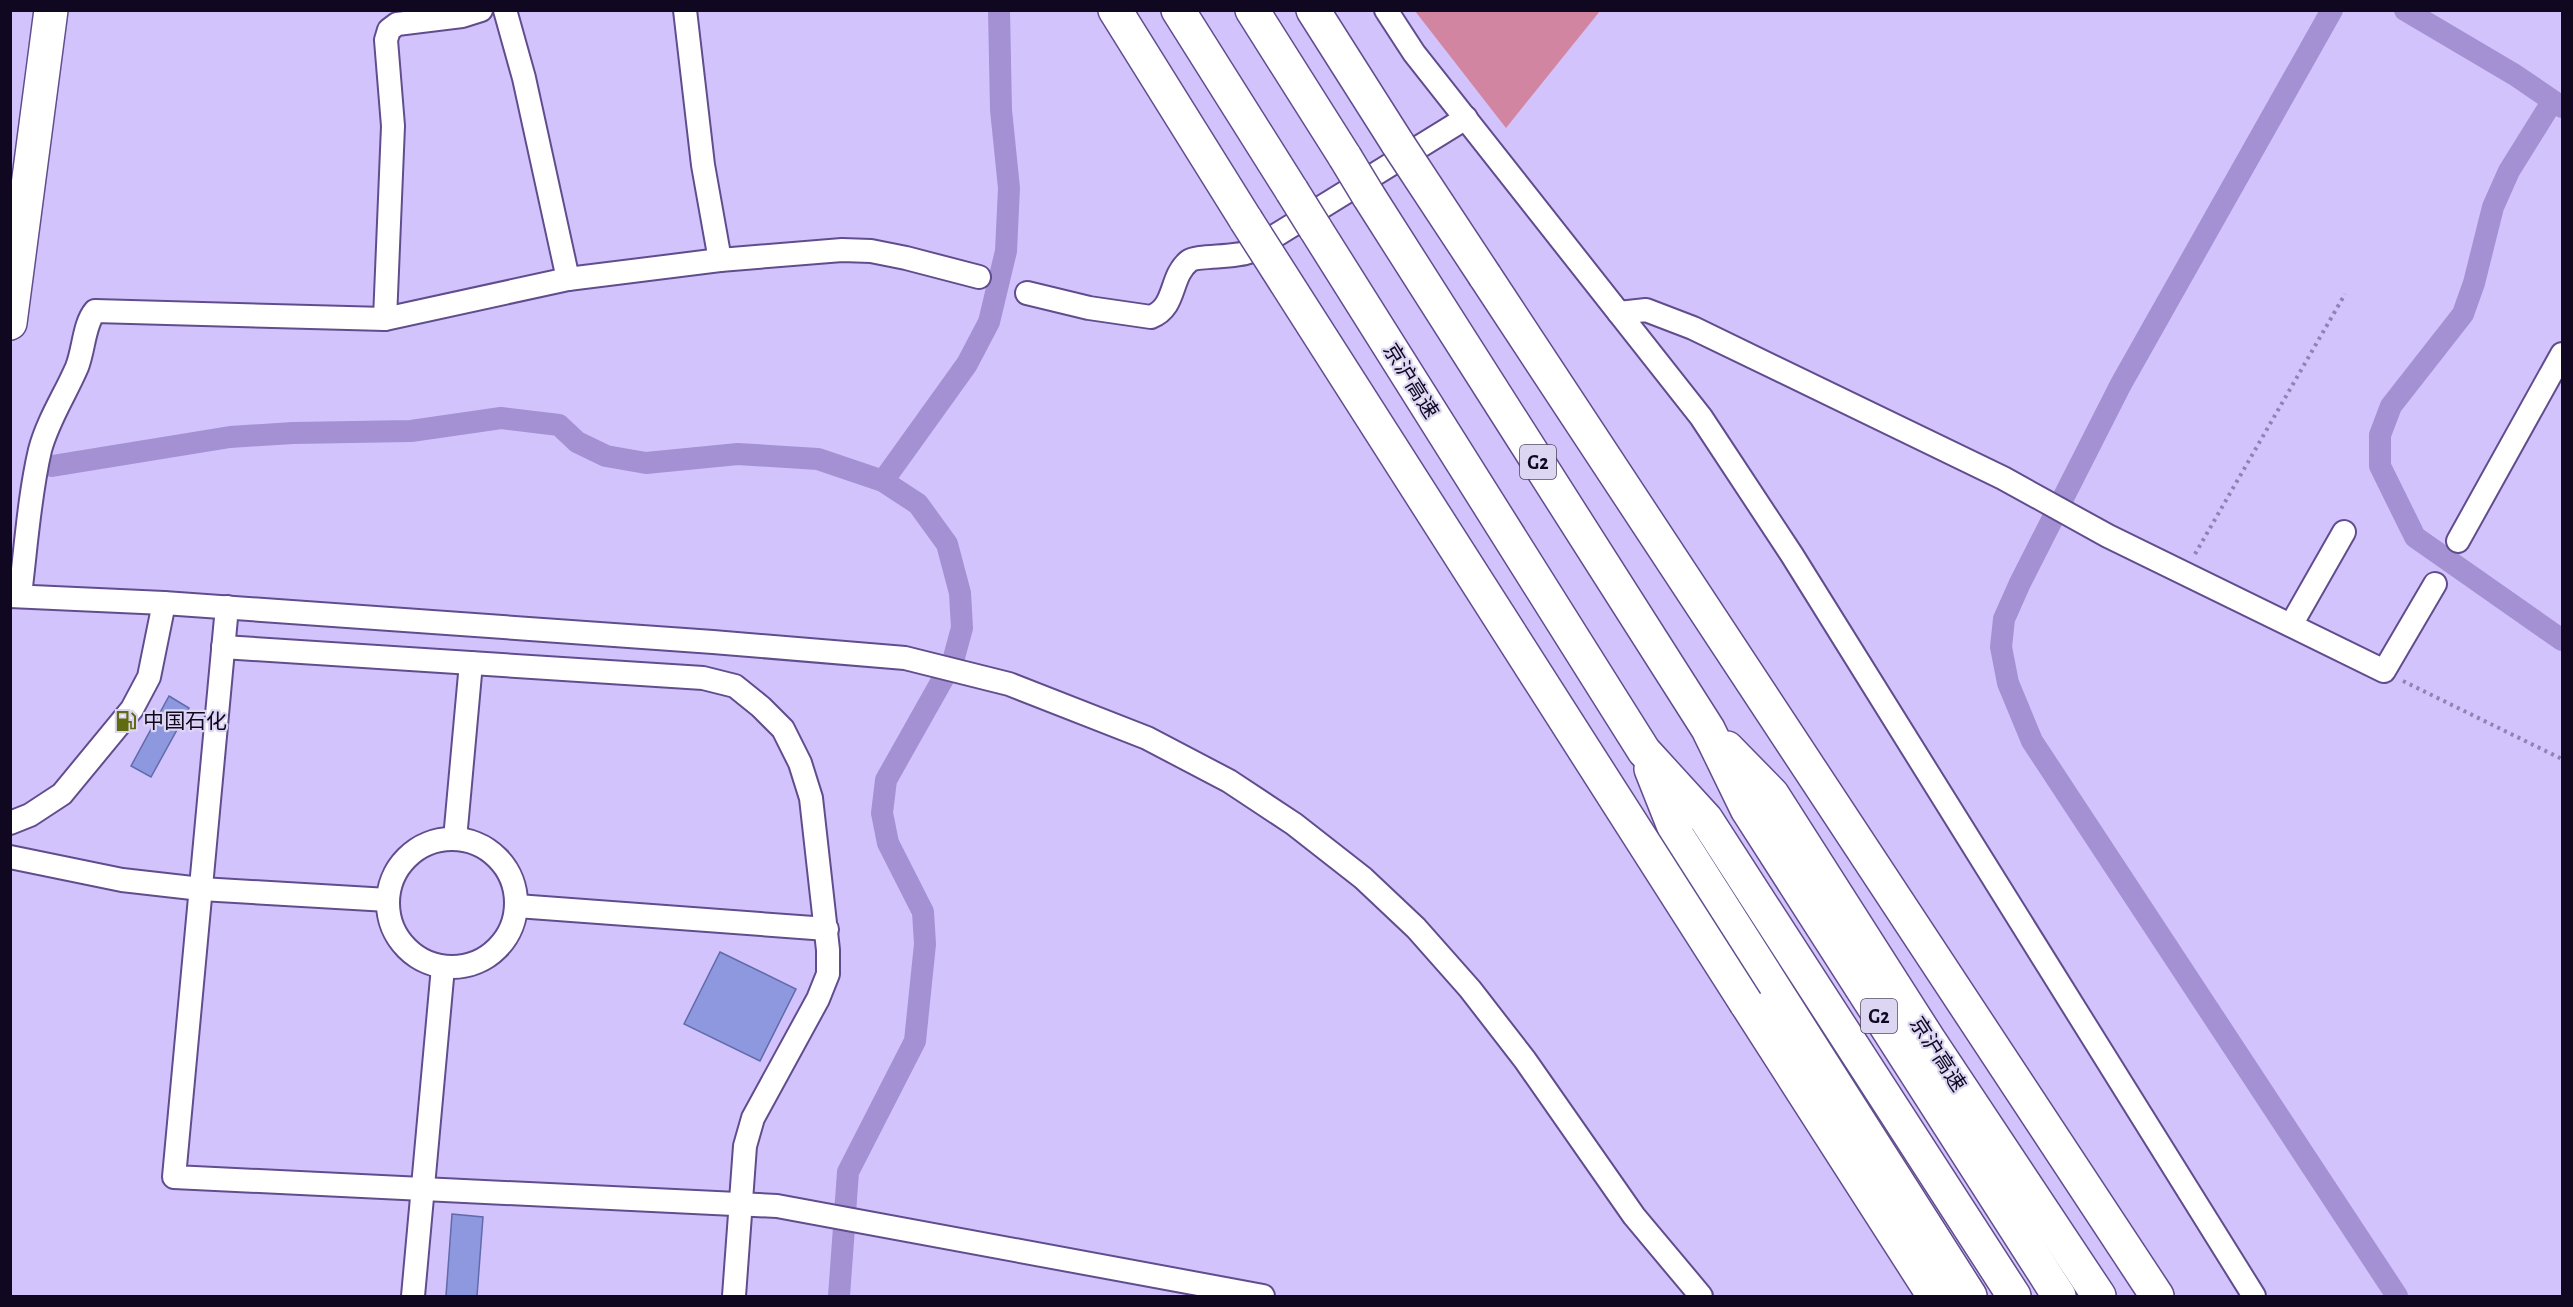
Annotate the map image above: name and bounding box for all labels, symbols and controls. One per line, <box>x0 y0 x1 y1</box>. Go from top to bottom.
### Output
street label: 京沪高速 <box>1379 340 1443 422</box>
road number: G2 <box>1520 445 1556 479</box>
fuel station icon: 中国石化 <box>114 709 138 733</box>
place label: 中国石化 <box>143 710 227 732</box>
road number: G2 <box>1861 999 1897 1033</box>
street label: 京沪高速 <box>1906 1013 1970 1095</box>

